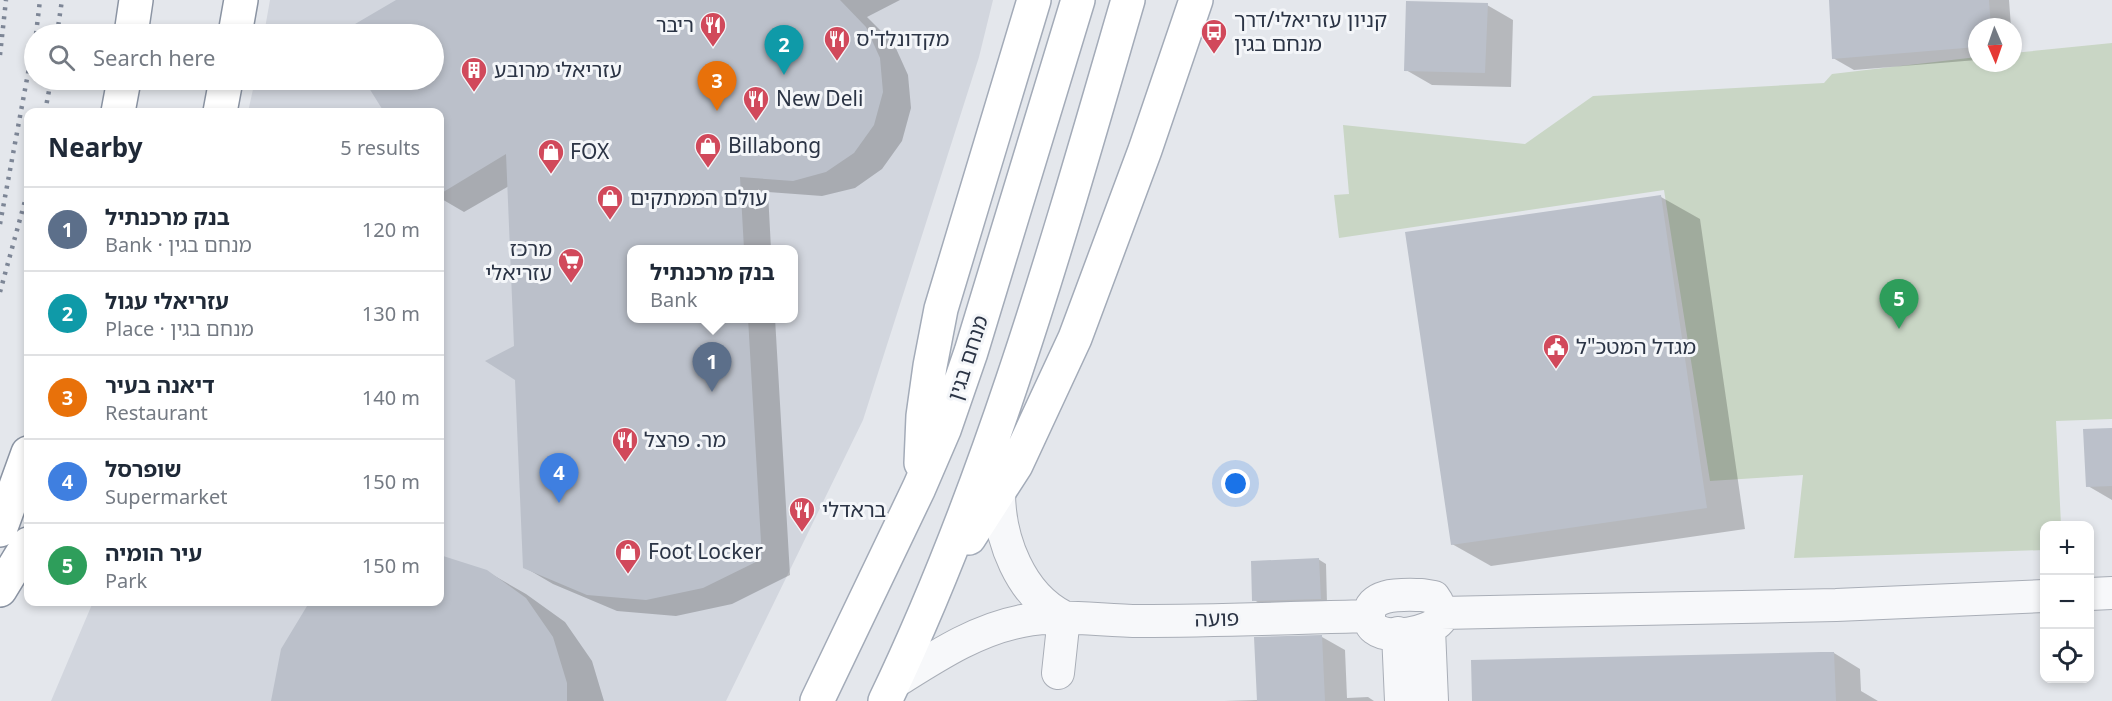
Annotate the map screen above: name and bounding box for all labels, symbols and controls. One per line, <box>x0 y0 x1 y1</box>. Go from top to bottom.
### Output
place label: קניון עזריאלי/דרך מנחם בגין <box>1234 5 1387 57</box>
place label: ריבר <box>656 10 694 38</box>
restaurant icon: ריבר <box>698 10 728 48</box>
bus stop icon: קניון עזריאלי/דרך מנחם בגין <box>1199 17 1229 55</box>
north arrow <box>1968 18 2022 72</box>
search box <box>24 24 444 90</box>
restaurant icon: מקדונלד'ס <box>822 24 852 62</box>
place label: מקדונלד'ס <box>856 24 949 52</box>
pin: 2 <box>764 26 804 75</box>
icon: search <box>45 41 78 74</box>
text: Search here <box>93 42 215 72</box>
building icon: עזריאלי מרובע <box>459 55 489 93</box>
place label: עזריאלי מרובע <box>494 55 622 83</box>
pin: 3 <box>698 62 736 111</box>
restaurant icon: New Deli <box>741 84 771 122</box>
place label: New Deli <box>776 84 863 112</box>
text: Nearby <box>48 129 143 165</box>
shop icon: Billabong <box>693 131 723 169</box>
place label: Billabong <box>728 131 821 159</box>
text: 5 results <box>340 134 420 161</box>
shop icon: FOX <box>536 137 566 175</box>
place label: FOX <box>570 137 610 165</box>
shop icon: עולם הממתקים <box>595 183 625 221</box>
place label: עולם הממתקים <box>630 183 768 211</box>
text: בנק מרכנתיל <box>105 201 230 231</box>
text: 1 <box>62 216 73 243</box>
text: 120 m <box>362 216 420 243</box>
text: Bank · מנחם בגין <box>105 231 252 258</box>
place label: מרכז עזריאלי <box>485 234 552 286</box>
popup <box>627 245 798 323</box>
supermarket icon: מרכז עזריאלי <box>556 246 586 284</box>
text: בנק מרכנתיל <box>650 256 775 286</box>
pin: 5 <box>1880 280 1918 329</box>
text: עזריאלי עגול <box>105 285 229 315</box>
text: Bank <box>650 286 697 313</box>
text: 2 <box>62 300 73 327</box>
text: 130 m <box>362 300 420 327</box>
street label: מנחם בגין <box>940 311 994 404</box>
text: Place · מנחם בגין <box>105 315 254 342</box>
public building icon: מגדל המטכ"ל <box>1541 332 1571 370</box>
place label: מגדל המטכ"ל <box>1576 332 1696 360</box>
pin: 1 <box>692 342 732 392</box>
text: דיאנה בעיר <box>105 369 215 399</box>
text: 3 <box>62 384 73 411</box>
text: 140 m <box>362 384 420 411</box>
text: Restaurant <box>105 399 208 426</box>
restaurant icon: מר. פרצל <box>610 425 640 463</box>
place label: מר. פרצל <box>644 425 726 453</box>
text: שופרסל <box>105 453 182 483</box>
pin: 4 <box>540 454 578 503</box>
text: 4 <box>62 468 73 495</box>
text: 150 m <box>362 468 420 495</box>
your location <box>1221 469 1250 498</box>
text: Supermarket <box>105 483 228 510</box>
restaurant icon: בראדלי <box>787 495 817 533</box>
place label: בראדלי <box>822 495 886 523</box>
map controls <box>2040 521 2094 683</box>
button: + <box>2040 521 2094 575</box>
text: עיר הומיה <box>105 537 202 567</box>
shop icon: Foot Locker <box>613 537 643 575</box>
place label: Foot Locker <box>648 537 763 565</box>
text: 5 <box>62 552 73 579</box>
text: 150 m <box>362 552 420 579</box>
text: Park <box>105 567 147 594</box>
button: − <box>2040 575 2094 629</box>
street label: פועה <box>1194 604 1240 632</box>
button: locate <box>2040 629 2094 683</box>

